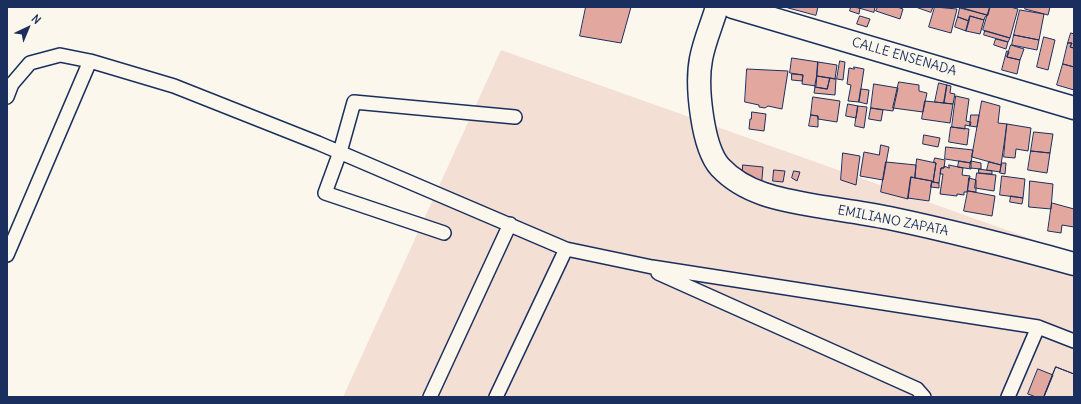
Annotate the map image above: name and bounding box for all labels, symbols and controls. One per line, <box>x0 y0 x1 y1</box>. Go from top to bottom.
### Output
north arrow <box>8 8 48 48</box>
text: N <box>29 12 44 27</box>
street label: CALLE ENSENADA <box>850 35 958 79</box>
street label: EMILIANO ZAPATA <box>836 203 950 239</box>

